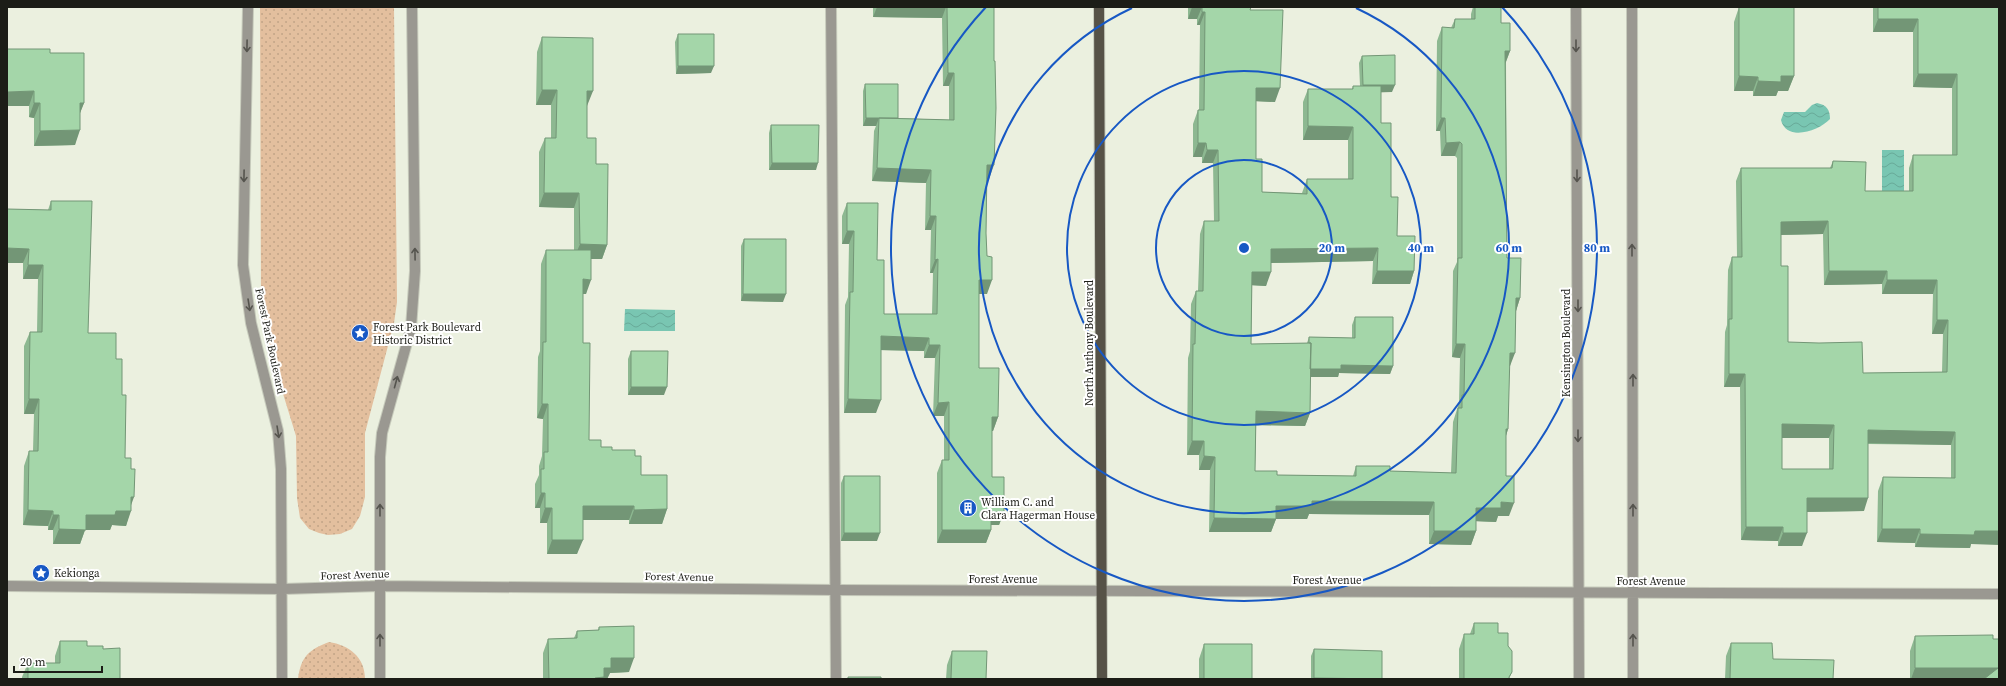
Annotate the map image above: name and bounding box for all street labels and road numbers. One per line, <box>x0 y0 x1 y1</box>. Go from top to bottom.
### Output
street label: North Anthony Boulevard <box>1082 279 1097 406</box>
street label: Forest Park Boulevard <box>251 287 289 396</box>
street label: Kensington Boulevard <box>1559 288 1574 397</box>
street label: Forest Avenue <box>320 566 390 584</box>
street label: Forest Avenue <box>644 569 714 585</box>
street label: Forest Avenue <box>968 572 1038 587</box>
street label: Forest Avenue <box>1292 573 1362 588</box>
street label: Forest Avenue <box>1616 574 1686 589</box>

